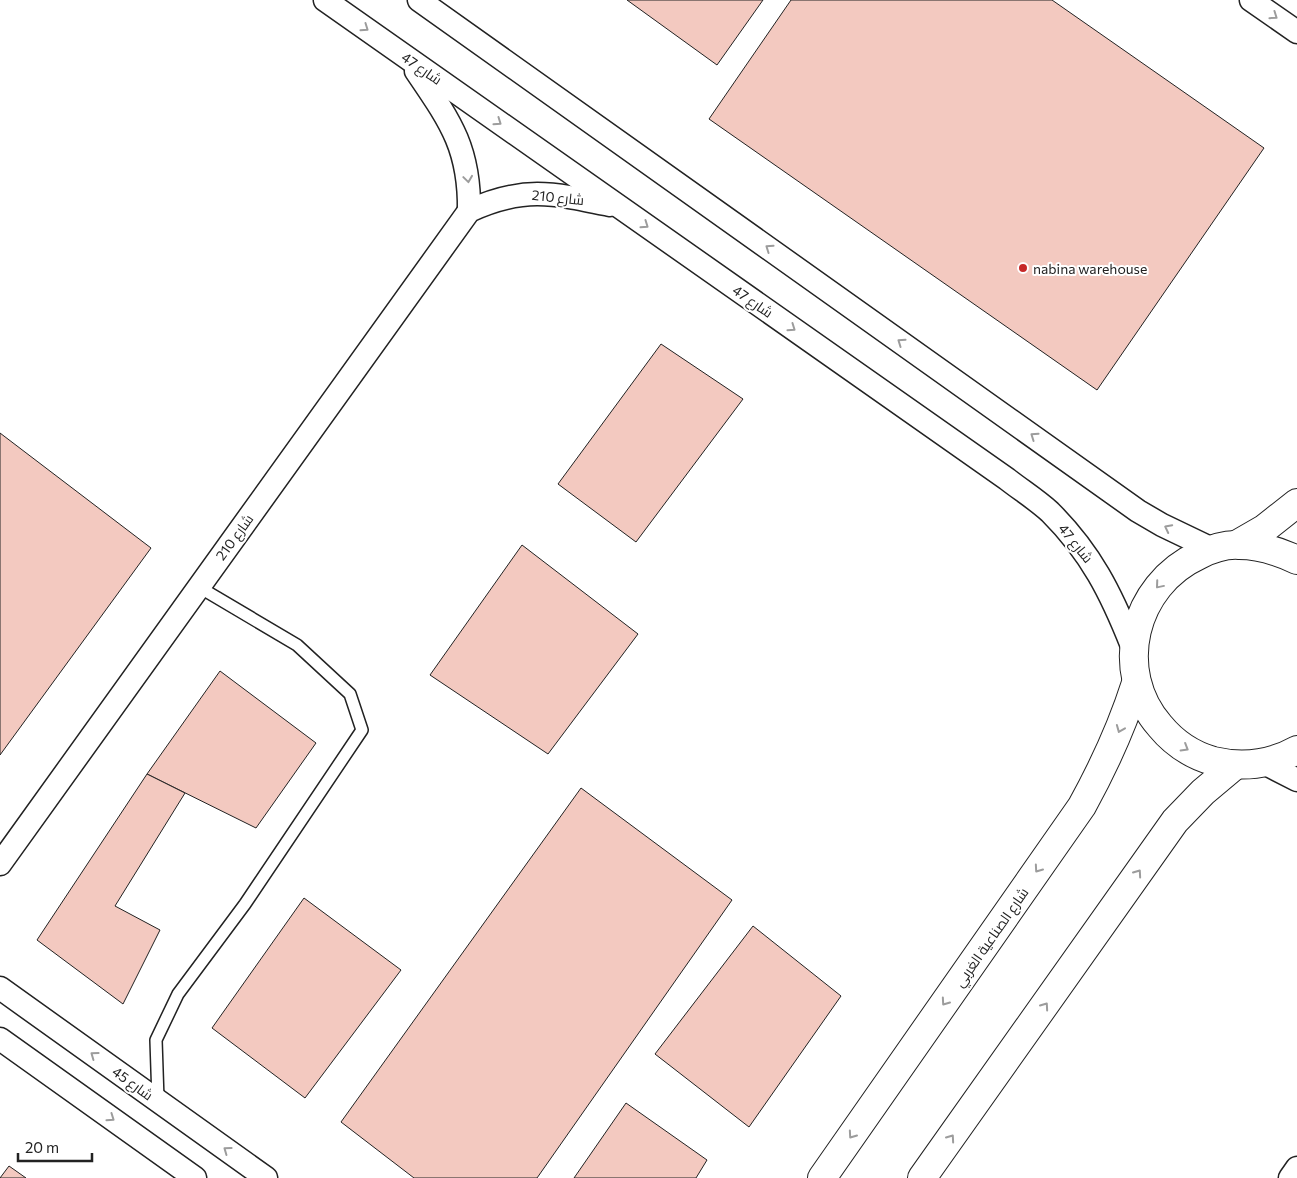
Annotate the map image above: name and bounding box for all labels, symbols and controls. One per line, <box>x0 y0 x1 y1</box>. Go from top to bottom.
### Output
one-way arrow <box>1268 10 1278 19</box>
one-way arrow <box>359 22 368 31</box>
street label: شارع 47 <box>398 48 445 89</box>
one-way arrow <box>492 116 501 125</box>
one-way arrow <box>462 175 473 183</box>
street label: شارع 210 <box>531 186 585 209</box>
one-way arrow <box>639 219 649 228</box>
one-way arrow <box>765 245 775 254</box>
place label: nabina warehouse <box>1033 260 1147 277</box>
marker: nabina warehouse <box>1017 262 1029 274</box>
street label: شارع 47 <box>729 281 776 322</box>
one-way arrow <box>787 322 796 331</box>
one-way arrow <box>897 339 907 348</box>
one-way arrow <box>1030 433 1040 442</box>
street label: شارع 210 <box>212 511 257 564</box>
street label: شارع 47 <box>1054 520 1097 567</box>
one-way arrow <box>1164 524 1173 534</box>
one-way arrow <box>1156 579 1164 588</box>
one-way arrow <box>1116 724 1126 733</box>
one-way arrow <box>1180 742 1189 752</box>
one-way arrow <box>1035 863 1044 873</box>
one-way arrow <box>1133 870 1141 879</box>
street label: شارع الصناعية الغربي <box>950 884 1035 992</box>
one-way arrow <box>942 996 951 1006</box>
one-way arrow <box>1038 1002 1048 1011</box>
one-way arrow <box>90 1052 100 1061</box>
street label: شارع 45 <box>109 1063 157 1104</box>
one-way arrow <box>105 1112 115 1121</box>
scale bar <box>18 1130 91 1162</box>
one-way arrow <box>849 1130 858 1139</box>
one-way arrow <box>945 1134 954 1144</box>
text: 20 m <box>25 1138 59 1156</box>
one-way arrow <box>223 1147 232 1156</box>

